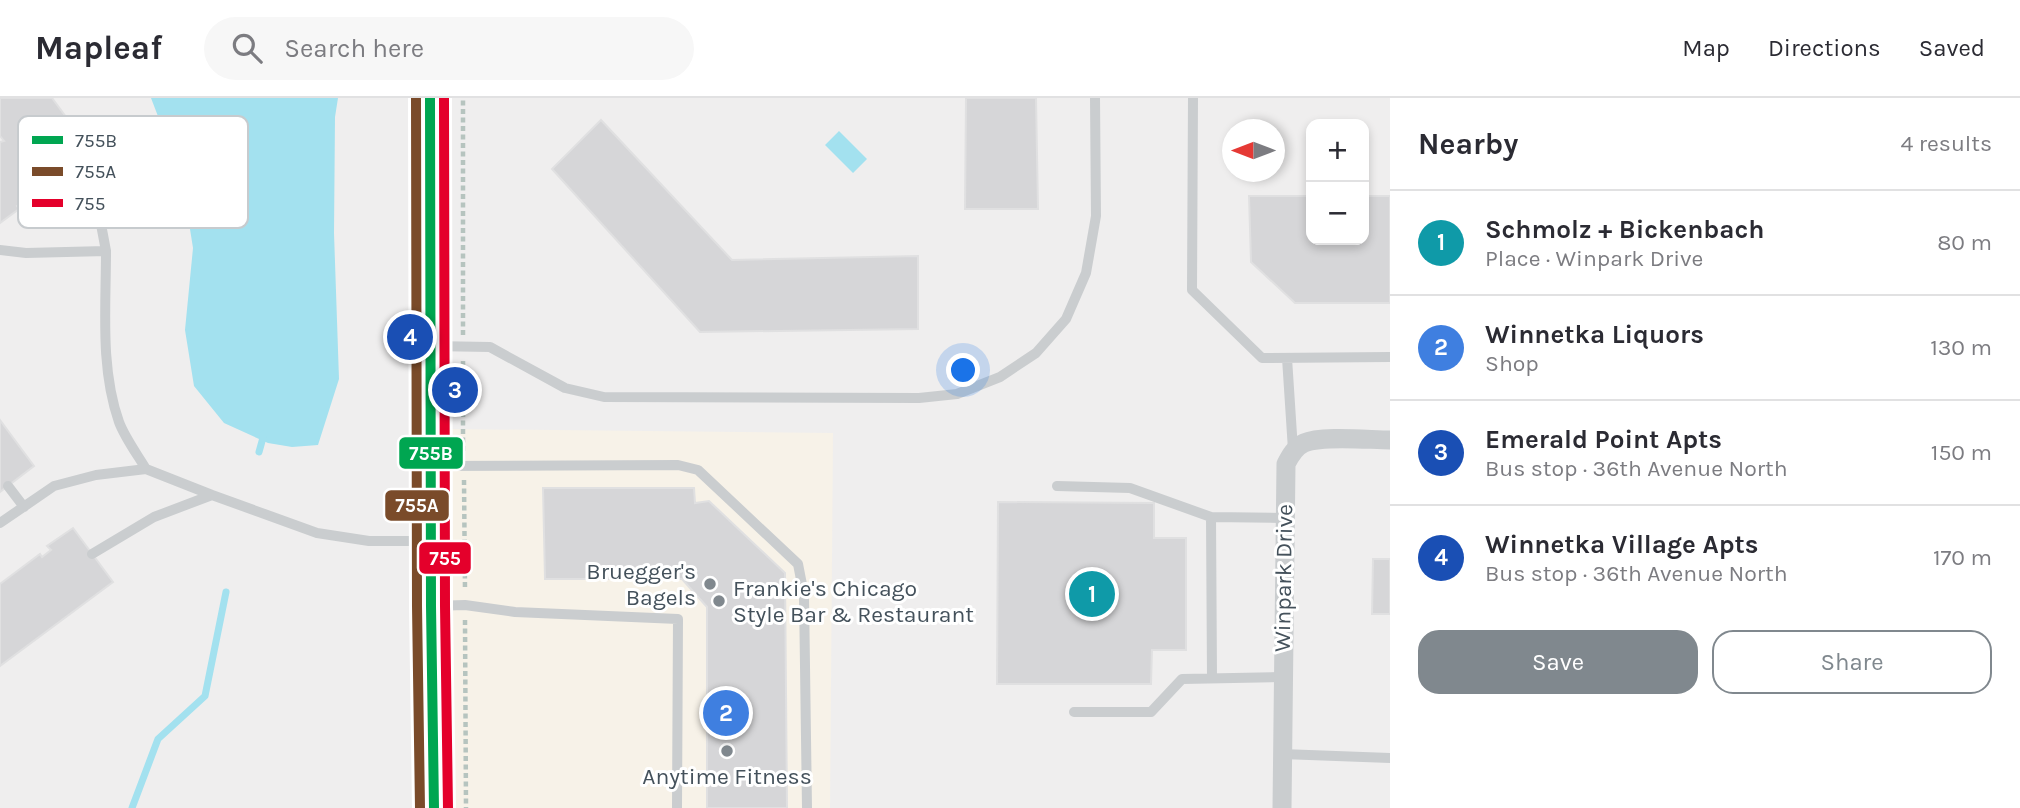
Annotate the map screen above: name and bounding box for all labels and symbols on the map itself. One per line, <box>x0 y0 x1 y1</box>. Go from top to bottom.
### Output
legend <box>18 116 248 228</box>
north arrow <box>1222 119 1285 182</box>
text: 755B <box>75 130 117 152</box>
text: 755A <box>75 161 116 183</box>
text: 755 <box>75 193 105 215</box>
pin: 4 <box>387 311 433 363</box>
your location <box>946 353 980 387</box>
pin: 3 <box>432 364 478 416</box>
line badge: 755B <box>398 436 464 470</box>
text: 755B <box>409 443 453 465</box>
line badge: 755A <box>384 489 450 522</box>
text: 755A <box>395 495 439 517</box>
street label: Winpark Drive <box>1269 504 1298 652</box>
line badge: 755 <box>418 541 472 575</box>
text: 755 <box>429 548 461 570</box>
place label: Bruegger's Bagels <box>586 558 696 611</box>
pin: 1 <box>1069 568 1115 620</box>
place label: Frankie's Chicago Style Bar & Restaurant <box>733 575 974 628</box>
marker: Bruegger's Bagels <box>702 576 718 592</box>
marker: Frankie's Chicago Style Bar & Restaurant <box>711 593 727 609</box>
pin: 2 <box>703 687 749 739</box>
marker: Anytime Fitness <box>719 743 735 759</box>
place label: Anytime Fitness <box>642 763 812 790</box>

